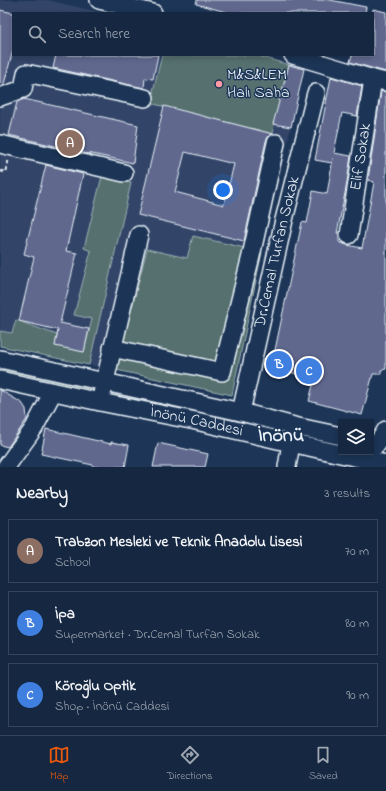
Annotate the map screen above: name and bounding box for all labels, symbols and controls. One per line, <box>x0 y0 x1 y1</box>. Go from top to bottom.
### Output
search box <box>12 12 374 56</box>
icon: search <box>26 23 48 45</box>
text: Search here <box>58 23 130 45</box>
place label: M&S&LEM Halı Saha <box>227 63 290 105</box>
marker: M&S&LEM Halı Saha <box>214 79 224 89</box>
street label: Elif Sokak <box>344 121 378 192</box>
pin: A <box>57 128 83 158</box>
street label: Dr.Cemal Turfan Sokak <box>248 173 307 331</box>
your location <box>213 180 233 200</box>
pin: B <box>266 349 292 379</box>
pin: C <box>296 356 322 386</box>
street label: İnönü Caddesi <box>148 400 246 444</box>
map controls <box>338 419 374 455</box>
button: layers <box>338 419 374 455</box>
district label: İnönü <box>258 422 304 451</box>
text: Nearby <box>16 481 68 506</box>
text: 3 results <box>324 484 370 503</box>
text: Trabzon Mesleki ve Teknik Anadolu Lisesi <box>55 531 303 553</box>
text: A <box>26 542 34 561</box>
text: 70 m <box>345 542 369 561</box>
text: School <box>55 553 91 572</box>
text: İpa <box>55 603 75 625</box>
text: B <box>26 614 34 633</box>
text: 80 m <box>345 614 369 633</box>
text: Supermarket · Dr.Cemal Turfan Sokak <box>55 625 260 644</box>
text: Köroğlu Optik <box>55 675 136 697</box>
text: C <box>26 686 34 705</box>
text: 90 m <box>346 686 369 705</box>
text: Shop · İnönü Caddesi <box>55 697 169 716</box>
tab: Map <box>48 744 70 784</box>
tab: Directions <box>167 744 213 784</box>
tab: Saved <box>309 744 338 784</box>

